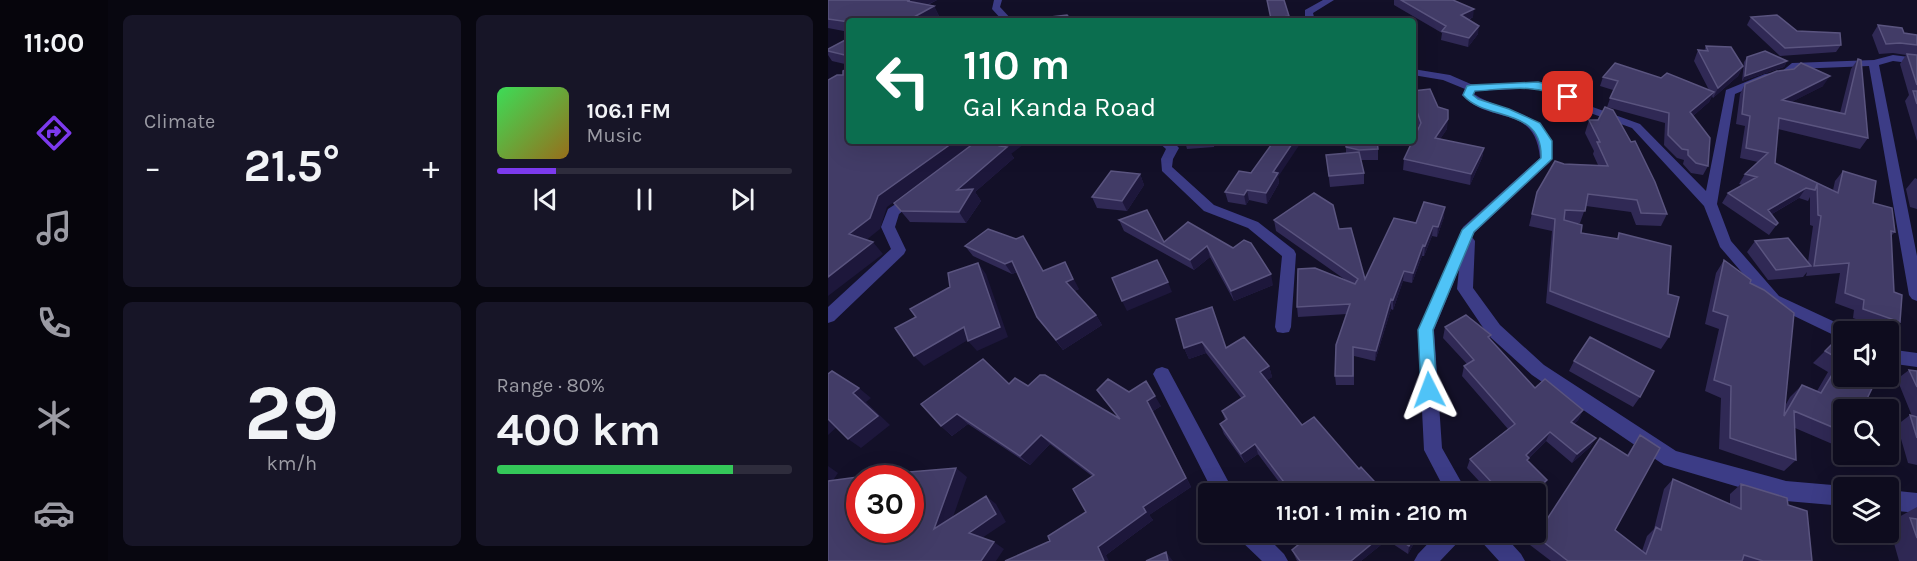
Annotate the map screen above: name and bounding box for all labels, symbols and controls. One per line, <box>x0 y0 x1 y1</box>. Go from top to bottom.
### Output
text: 11:00 <box>24 27 84 59</box>
text: 110 m <box>963 40 1070 90</box>
icon: left <box>864 42 942 120</box>
pin <box>1542 71 1593 122</box>
icon: arrive <box>1551 80 1584 113</box>
text: Gal Kanda Road <box>963 91 1156 123</box>
text: 106.1 FM <box>587 98 671 124</box>
text: Climate <box>144 110 215 133</box>
icon: directions <box>33 112 75 154</box>
text: Music <box>587 124 642 147</box>
text: 21.5° <box>243 140 340 192</box>
text: − <box>144 148 161 186</box>
text: + <box>422 148 440 186</box>
icon: previous <box>529 183 562 216</box>
icon: pause <box>628 183 661 216</box>
icon: next <box>726 183 759 216</box>
icon: music <box>33 207 75 249</box>
icon: phone <box>33 302 75 344</box>
map controls <box>1833 321 1899 543</box>
button: sound <box>1833 321 1899 387</box>
position arrow <box>1397 358 1461 422</box>
text: 29 <box>244 367 339 459</box>
text: Range · 80% <box>497 374 605 397</box>
icon: climate <box>33 397 75 439</box>
button: search <box>1833 399 1899 465</box>
text: 400 km <box>497 404 661 456</box>
text: km/h <box>266 452 317 475</box>
speed limit sign: 30 <box>846 465 924 543</box>
button: layers <box>1833 477 1899 543</box>
icon: car <box>33 492 75 534</box>
text: 11:01 · 1 min · 210 m <box>1276 500 1468 526</box>

